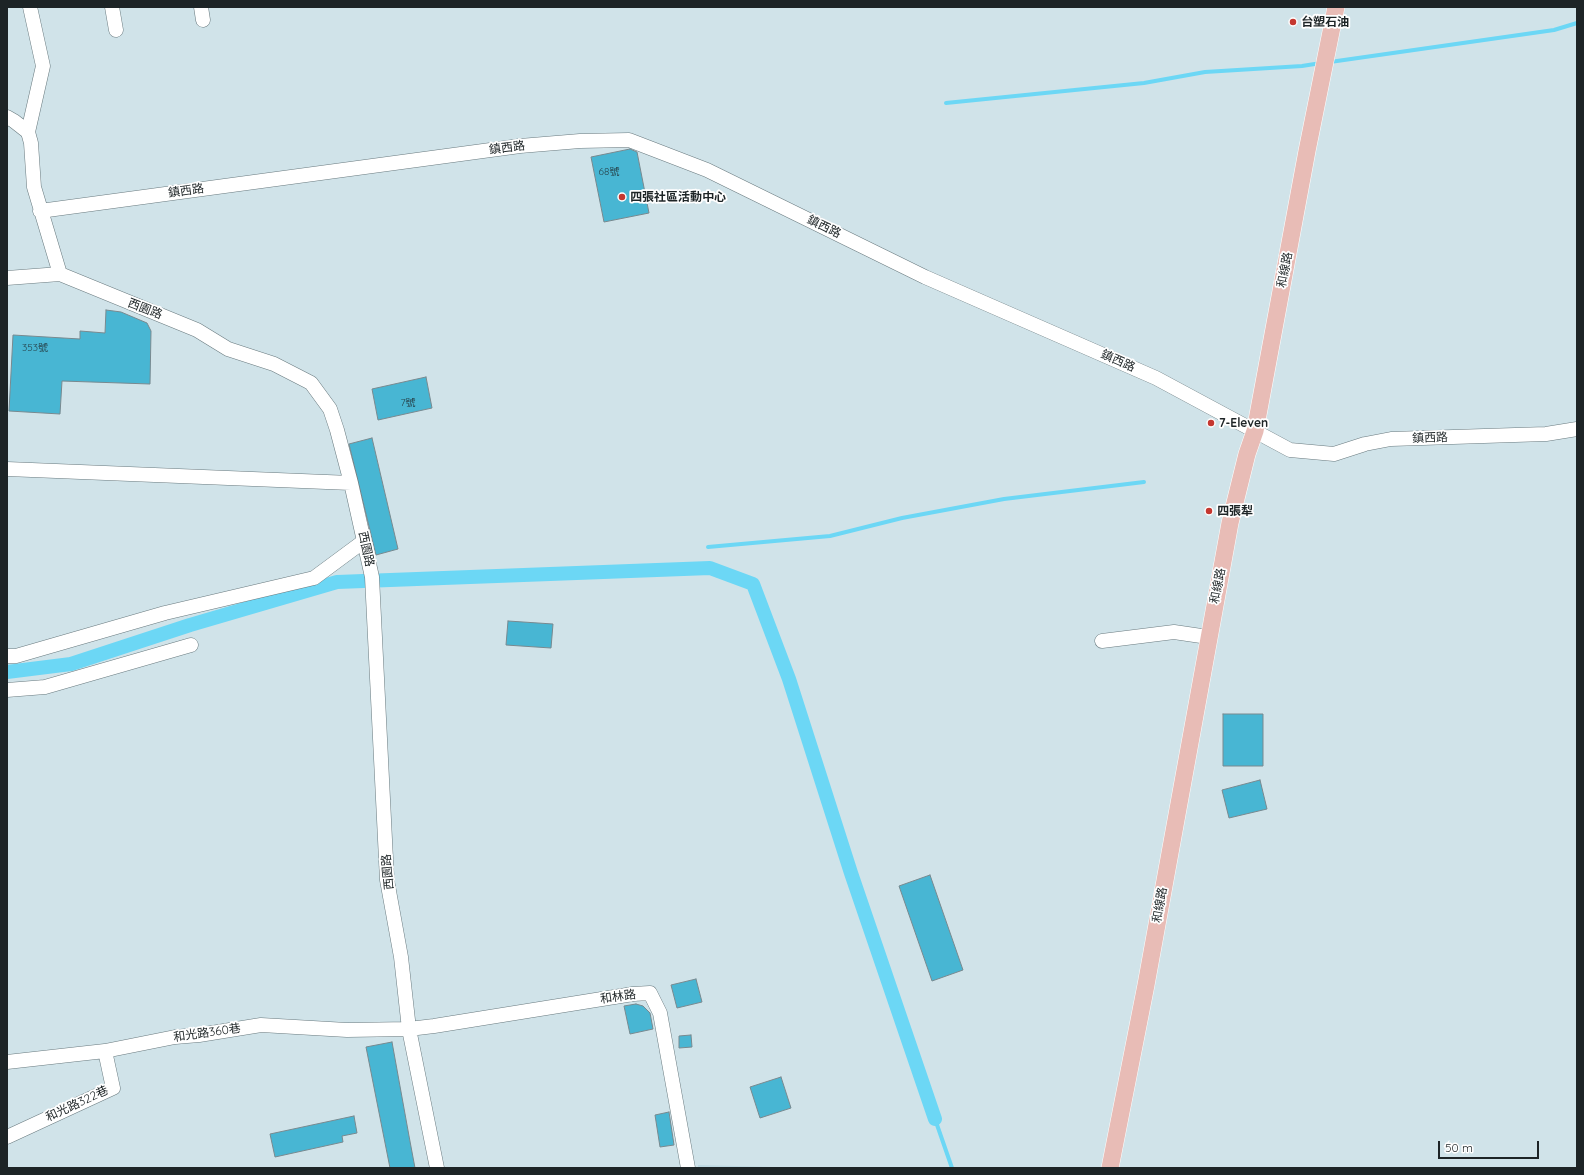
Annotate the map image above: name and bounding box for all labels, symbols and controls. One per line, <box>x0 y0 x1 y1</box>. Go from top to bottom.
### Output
place label: 台塑石油 <box>1301 15 1349 29</box>
marker: 台塑石油 <box>1288 17 1298 27</box>
street label: 鎮西路 <box>488 139 526 157</box>
house number: 68號 <box>599 166 619 178</box>
street label: 鎮西路 <box>167 181 205 201</box>
place label: 四張社區活動中心 <box>630 190 726 204</box>
marker: 四張社區活動中心 <box>617 192 627 202</box>
street label: 鎮西路 <box>805 213 843 241</box>
street label: 和線路 <box>1274 251 1296 289</box>
street label: 西園路 <box>126 296 164 322</box>
house number: 353號 <box>22 342 48 354</box>
street label: 鎮西路 <box>1099 347 1137 375</box>
house number: 7號 <box>400 397 416 409</box>
place label: 7-Eleven <box>1219 416 1268 430</box>
marker: 7-Eleven <box>1206 418 1216 428</box>
street label: 鎮西路 <box>1412 430 1448 446</box>
place label: 四張犁 <box>1217 504 1253 518</box>
marker: 四張犁 <box>1204 506 1214 516</box>
street label: 西園路 <box>355 530 377 568</box>
street label: 和線路 <box>1207 567 1229 605</box>
street label: 西園路 <box>379 853 397 891</box>
street label: 和線路 <box>1150 886 1170 924</box>
street label: 和林路 <box>599 987 637 1007</box>
street label: 和光路360巷 <box>172 1021 242 1045</box>
street label: 和光路322巷 <box>43 1083 111 1125</box>
scale bar <box>1440 1133 1541 1159</box>
text: 50 m <box>1445 1140 1473 1155</box>

